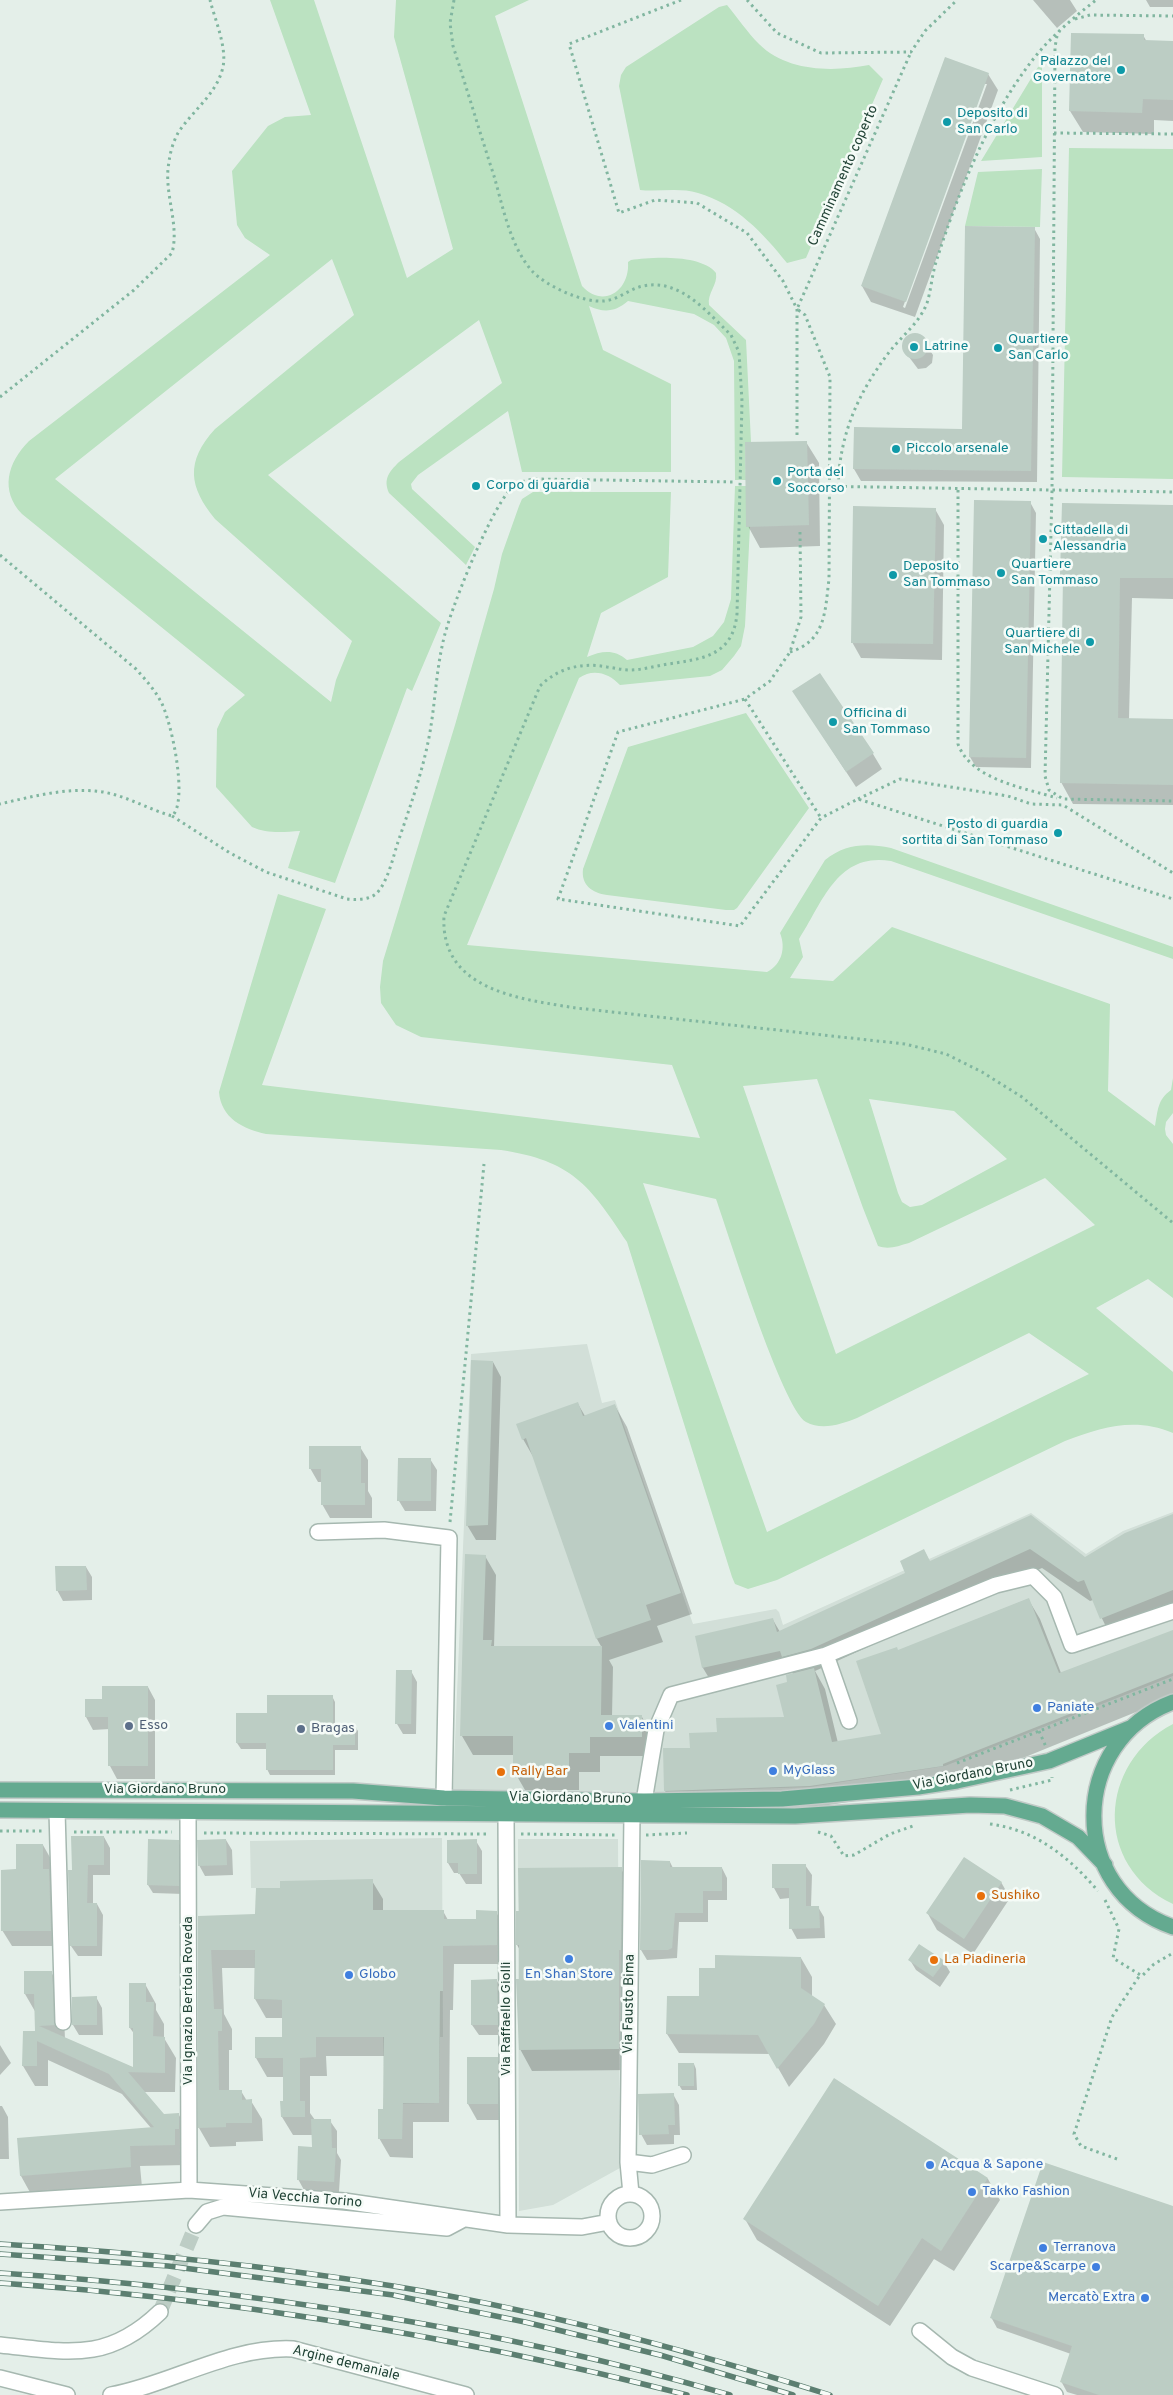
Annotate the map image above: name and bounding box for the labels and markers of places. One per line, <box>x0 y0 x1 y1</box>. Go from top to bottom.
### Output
place label: Palazzo del Governatore <box>1033 54 1111 86</box>
marker: Palazzo del Governatore <box>1115 64 1127 76</box>
place label: Deposito di San Carlo <box>957 106 1028 138</box>
marker: Deposito di San Carlo <box>941 116 953 128</box>
place label: Quartiere San Carlo <box>1008 332 1069 364</box>
place label: Latrine <box>924 339 968 355</box>
marker: Latrine <box>908 341 920 353</box>
marker: Quartiere San Carlo <box>992 342 1004 354</box>
place label: Piccolo arsenale <box>906 441 1009 457</box>
marker: Piccolo arsenale <box>890 443 902 455</box>
place label: Porta del Soccorso <box>787 465 845 498</box>
marker: Porta del Soccorso <box>771 475 783 487</box>
place label: Corpo di guardia <box>486 478 589 494</box>
marker: Corpo di guardia <box>470 480 482 492</box>
place label: Cittadella di Alessandria <box>1053 523 1128 556</box>
marker: Cittadella di Alessandria <box>1037 533 1049 545</box>
place label: Quartiere San Tommaso <box>1011 557 1098 590</box>
place label: Deposito San Tommaso <box>903 559 990 592</box>
marker: Quartiere San Tommaso <box>995 567 1007 579</box>
marker: Deposito San Tommaso <box>887 569 899 581</box>
place label: Quartiere di San Michele <box>1004 626 1080 658</box>
marker: Quartiere di San Michele <box>1084 636 1096 648</box>
place label: Officina di San Tommaso <box>843 706 930 739</box>
marker: Officina di San Tommaso <box>827 716 839 728</box>
place label: Posto di guardia sortita di San Tommaso <box>902 817 1048 850</box>
marker: Posto di guardia sortita di San Tommaso <box>1052 827 1064 839</box>
place label: Paniate <box>1047 1700 1094 1716</box>
marker: Paniate <box>1031 1702 1043 1714</box>
place label: Esso <box>139 1718 168 1734</box>
place label: Valentini <box>619 1718 674 1734</box>
marker: Esso <box>123 1720 135 1732</box>
marker: Valentini <box>603 1720 615 1732</box>
place label: Bragas <box>311 1721 355 1737</box>
marker: Bragas <box>295 1723 307 1735</box>
place label: MyGlass <box>783 1763 835 1779</box>
place label: Rally Bar <box>511 1764 568 1780</box>
marker: MyGlass <box>767 1765 779 1777</box>
marker: Rally Bar <box>495 1766 507 1778</box>
place label: Sushiko <box>991 1888 1040 1904</box>
marker: Sushiko <box>975 1890 987 1902</box>
place label: La Piadineria <box>944 1952 1026 1968</box>
marker: En Shan Store <box>563 1953 575 1965</box>
marker: La Piadineria <box>928 1954 940 1966</box>
place label: Globo <box>359 1967 396 1983</box>
place label: En Shan Store <box>525 1967 613 1983</box>
marker: Globo <box>343 1969 355 1981</box>
place label: Acqua & Sapone <box>940 2157 1043 2173</box>
marker: Acqua & Sapone <box>924 2159 936 2171</box>
place label: Takko Fashion <box>982 2184 1070 2200</box>
marker: Takko Fashion <box>966 2186 978 2198</box>
place label: Terranova <box>1053 2240 1116 2256</box>
marker: Terranova <box>1037 2242 1049 2254</box>
place label: Scarpe&Scarpe <box>990 2259 1086 2275</box>
marker: Scarpe&Scarpe <box>1090 2261 1102 2273</box>
place label: Mercatò Extra <box>1048 2290 1135 2306</box>
marker: Mercatò Extra <box>1139 2292 1151 2304</box>

